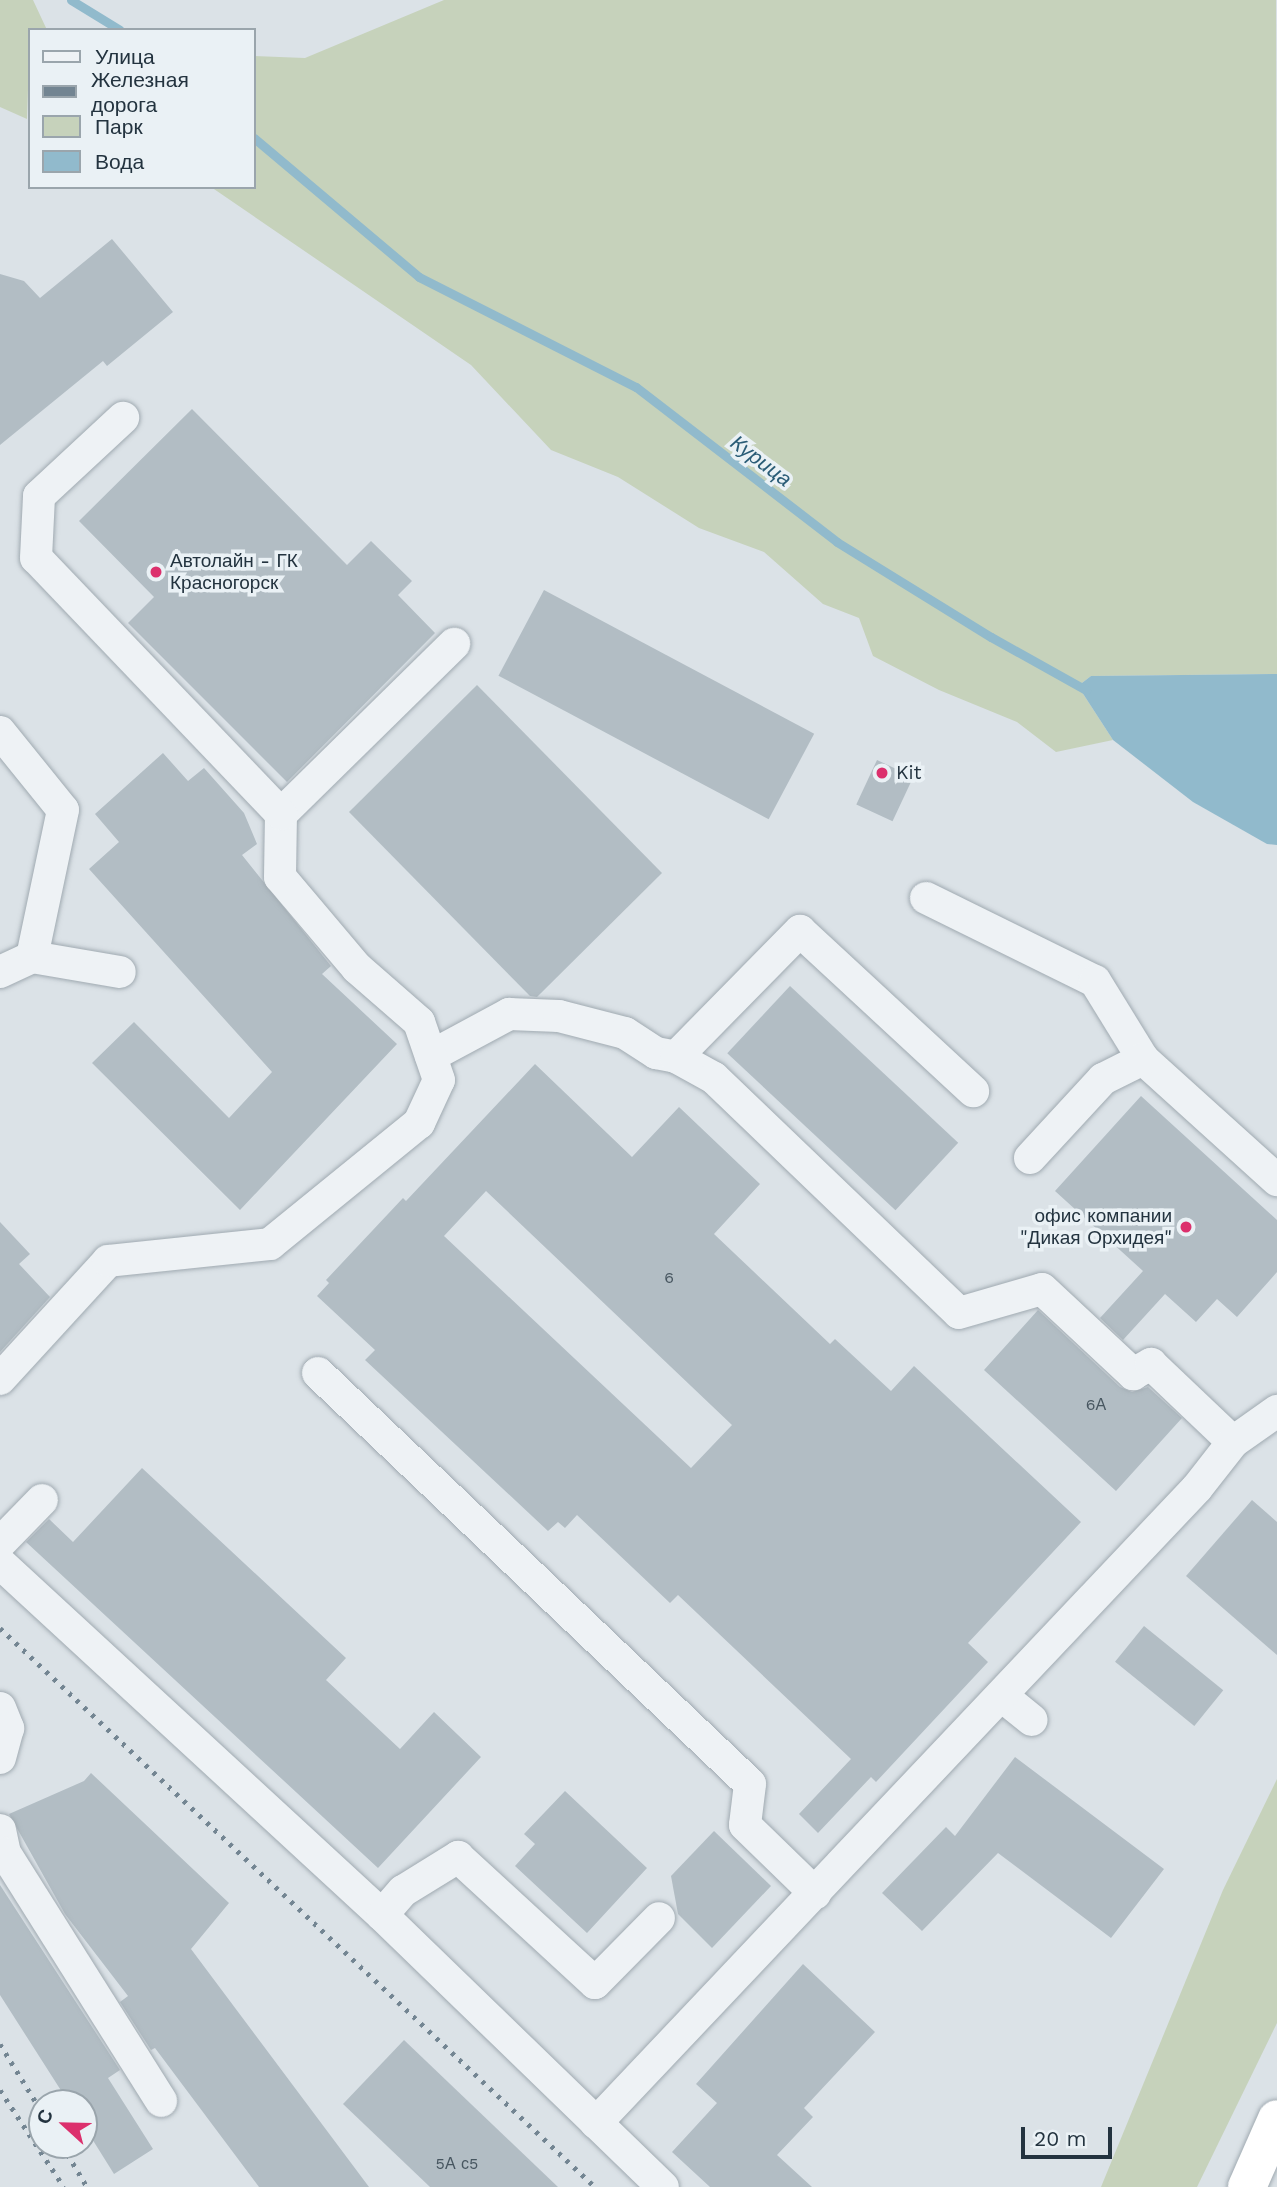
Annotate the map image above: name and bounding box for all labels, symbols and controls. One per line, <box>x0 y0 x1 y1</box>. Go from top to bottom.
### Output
legend <box>28 28 256 189</box>
text: Улица <box>95 44 155 69</box>
text: Железная дорога <box>91 67 189 117</box>
text: Парк <box>95 114 143 139</box>
text: Вода <box>95 149 144 174</box>
water label: Курица <box>725 430 797 492</box>
place label: Автолайн - ГК Красногорск <box>170 550 298 594</box>
marker: Автолайн - ГК Красногорск <box>148 564 164 580</box>
place label: Kit <box>896 762 921 784</box>
marker: Kit <box>874 765 890 781</box>
place label: офис компании "Дикая Орхидея" <box>1020 1205 1172 1249</box>
marker: офис компании "Дикая Орхидея" <box>1178 1219 1194 1235</box>
house number: 6 <box>664 1268 674 1288</box>
house number: 6А <box>1086 1395 1106 1415</box>
north arrow <box>28 2089 98 2159</box>
text: С <box>32 2106 58 2127</box>
scale bar <box>1025 2114 1116 2158</box>
text: 20 m <box>1034 2126 1086 2151</box>
house number: 5А с5 <box>436 2154 478 2174</box>

